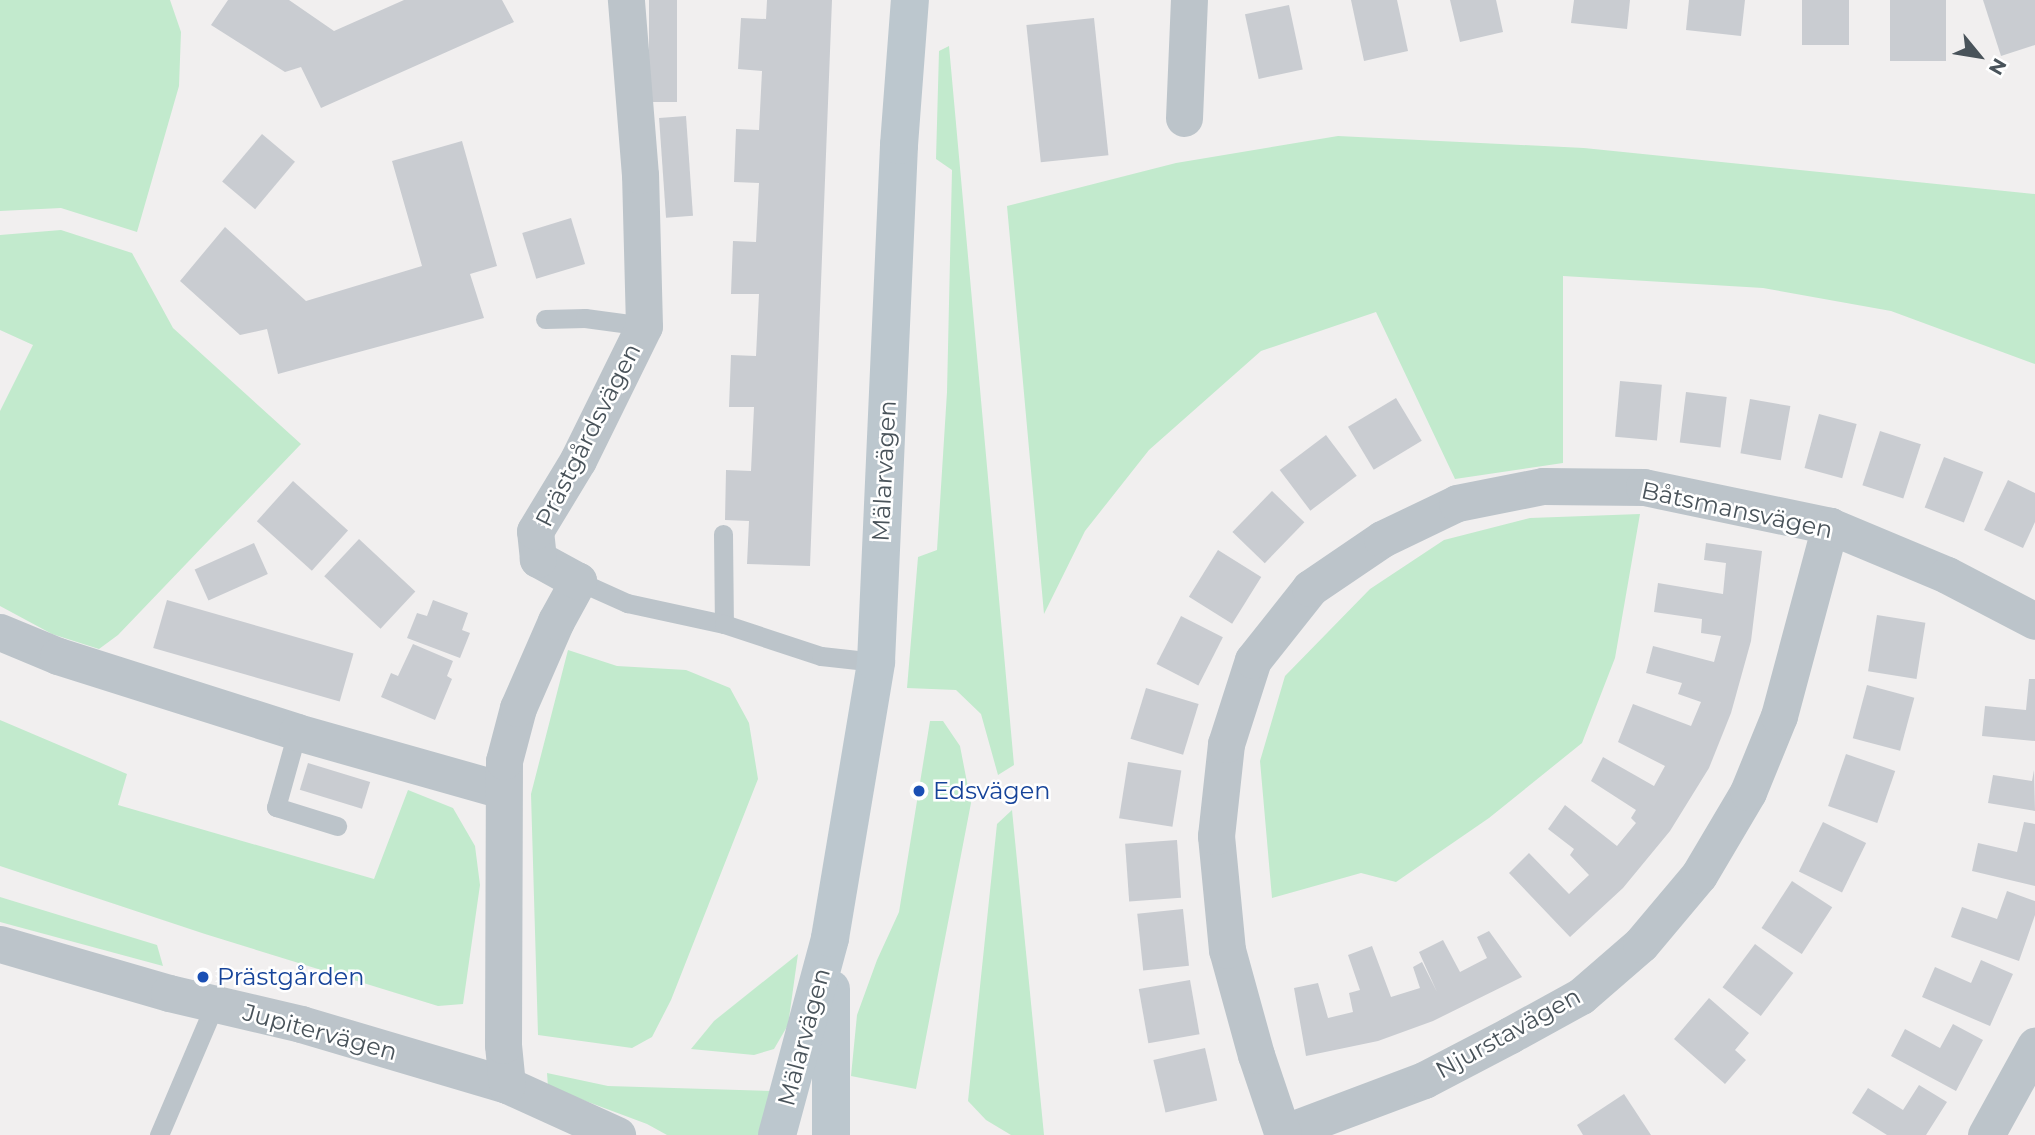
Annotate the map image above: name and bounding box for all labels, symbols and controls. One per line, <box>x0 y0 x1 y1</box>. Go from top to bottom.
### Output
north arrow <box>1944 21 2014 91</box>
text: N <box>1984 54 2011 79</box>
street label: Prästgårdsvägen <box>529 338 647 532</box>
street label: Mälarvägen <box>866 400 902 542</box>
street label: Båtsmansvägen <box>1639 476 1835 544</box>
place label: Edsvägen <box>933 777 1050 805</box>
marker: Edsvägen <box>911 783 927 799</box>
place label: Prästgården <box>217 963 364 991</box>
street label: Mälarvägen <box>772 965 836 1109</box>
marker: Prästgården <box>195 969 211 985</box>
street label: Njurstavägen <box>1431 981 1585 1085</box>
street label: Jupitervägen <box>240 998 400 1066</box>

